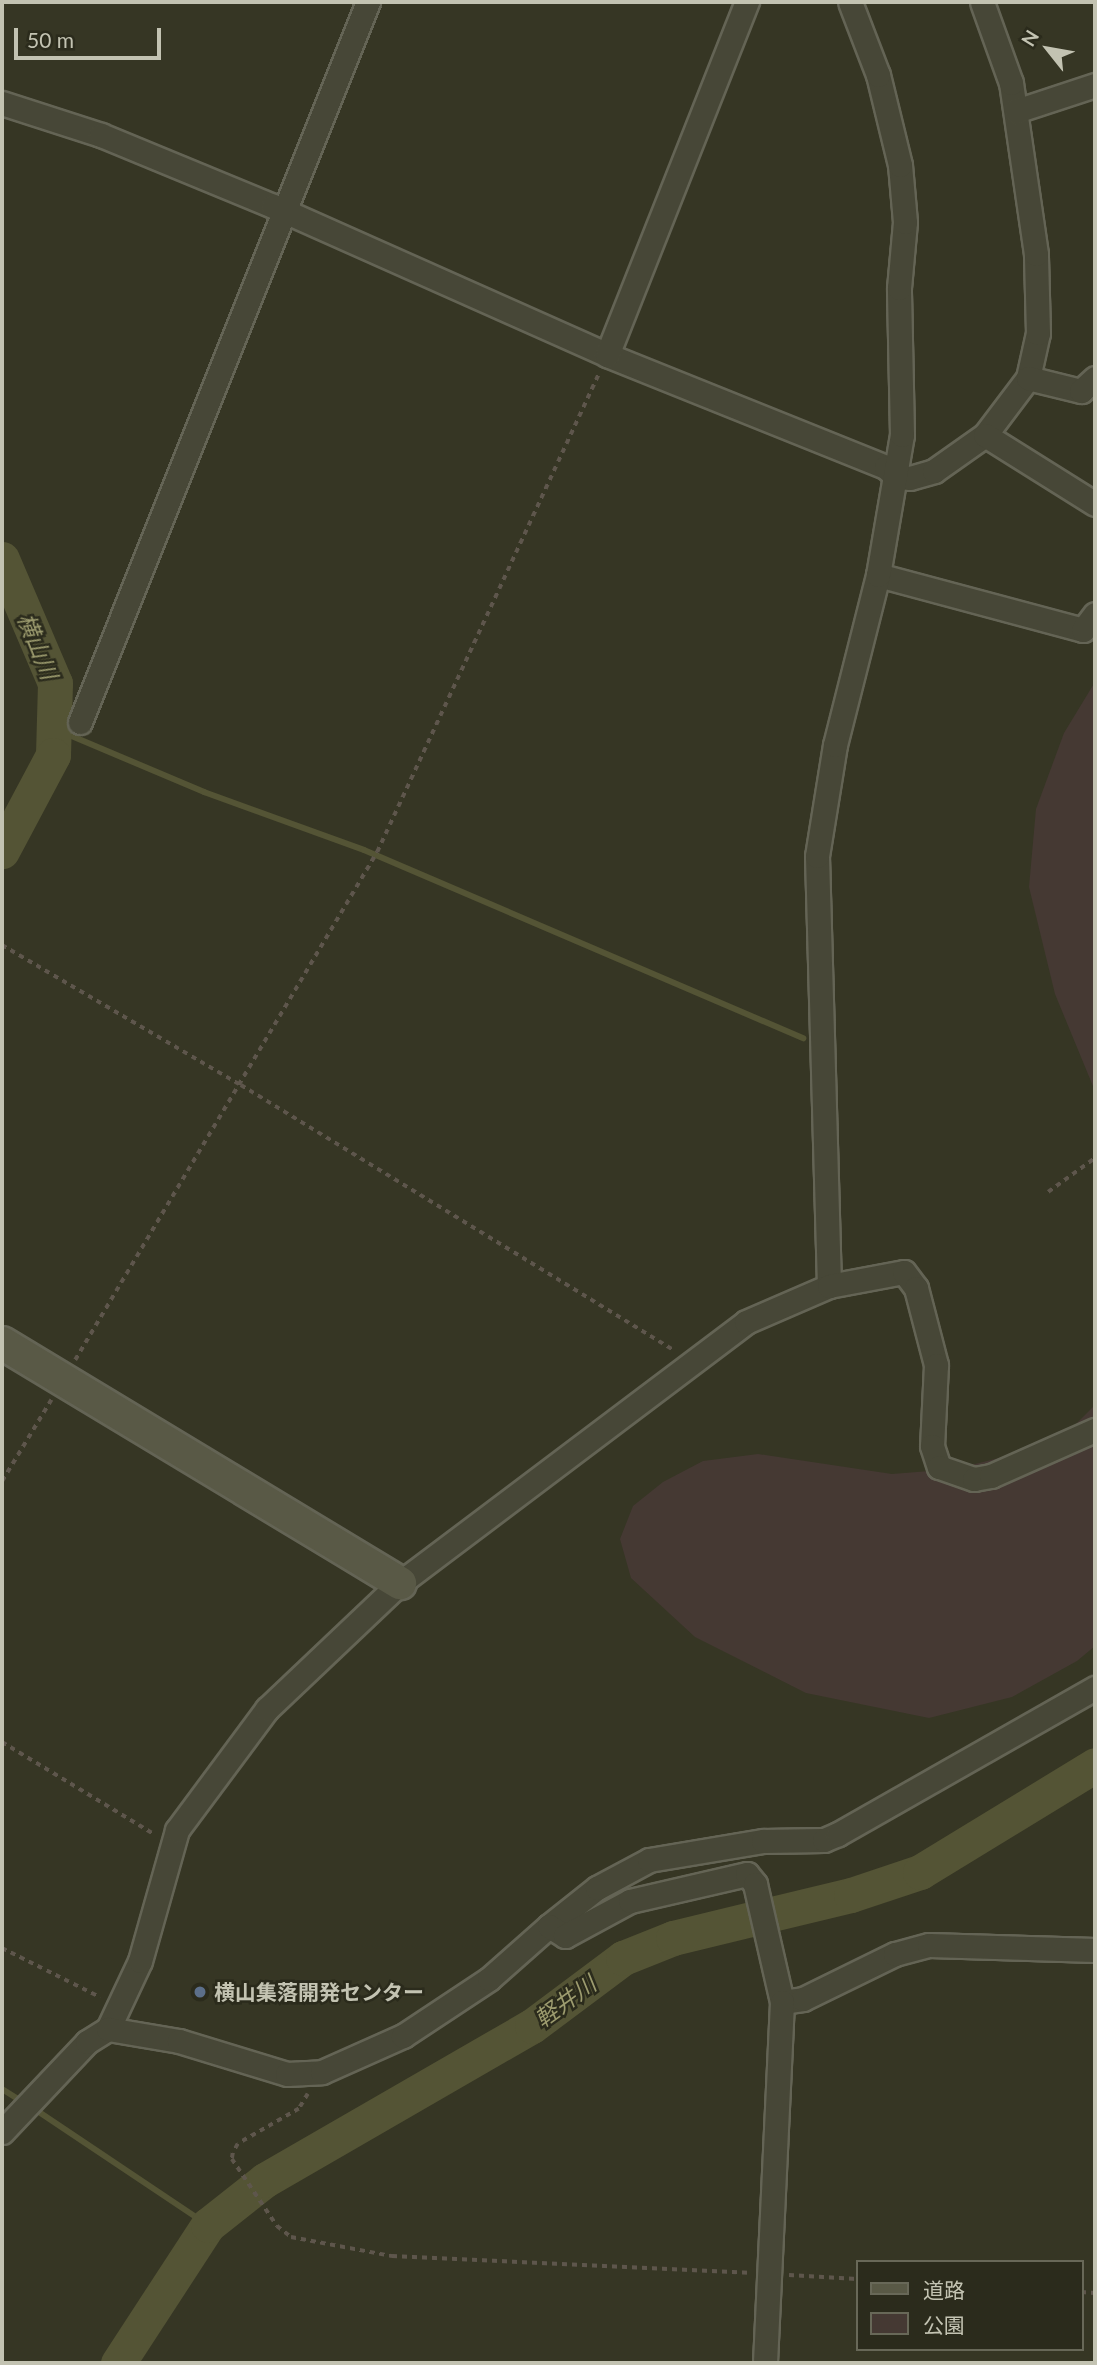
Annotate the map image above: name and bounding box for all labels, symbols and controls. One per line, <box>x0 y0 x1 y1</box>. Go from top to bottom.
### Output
scale bar <box>18 14 164 58</box>
north arrow <box>1013 14 1083 84</box>
text: N <box>1016 26 1043 50</box>
text: 50 m <box>27 27 74 52</box>
water label: 横山川 <box>12 609 64 683</box>
water label: 軽井川 <box>529 1970 601 2032</box>
place label: 横山集落開発センター <box>214 1979 424 2005</box>
marker: 横山集落開発センター <box>192 1984 208 2000</box>
legend <box>856 2260 1083 2351</box>
text: 道路 <box>923 2277 965 2302</box>
text: 公園 <box>923 2312 965 2337</box>

